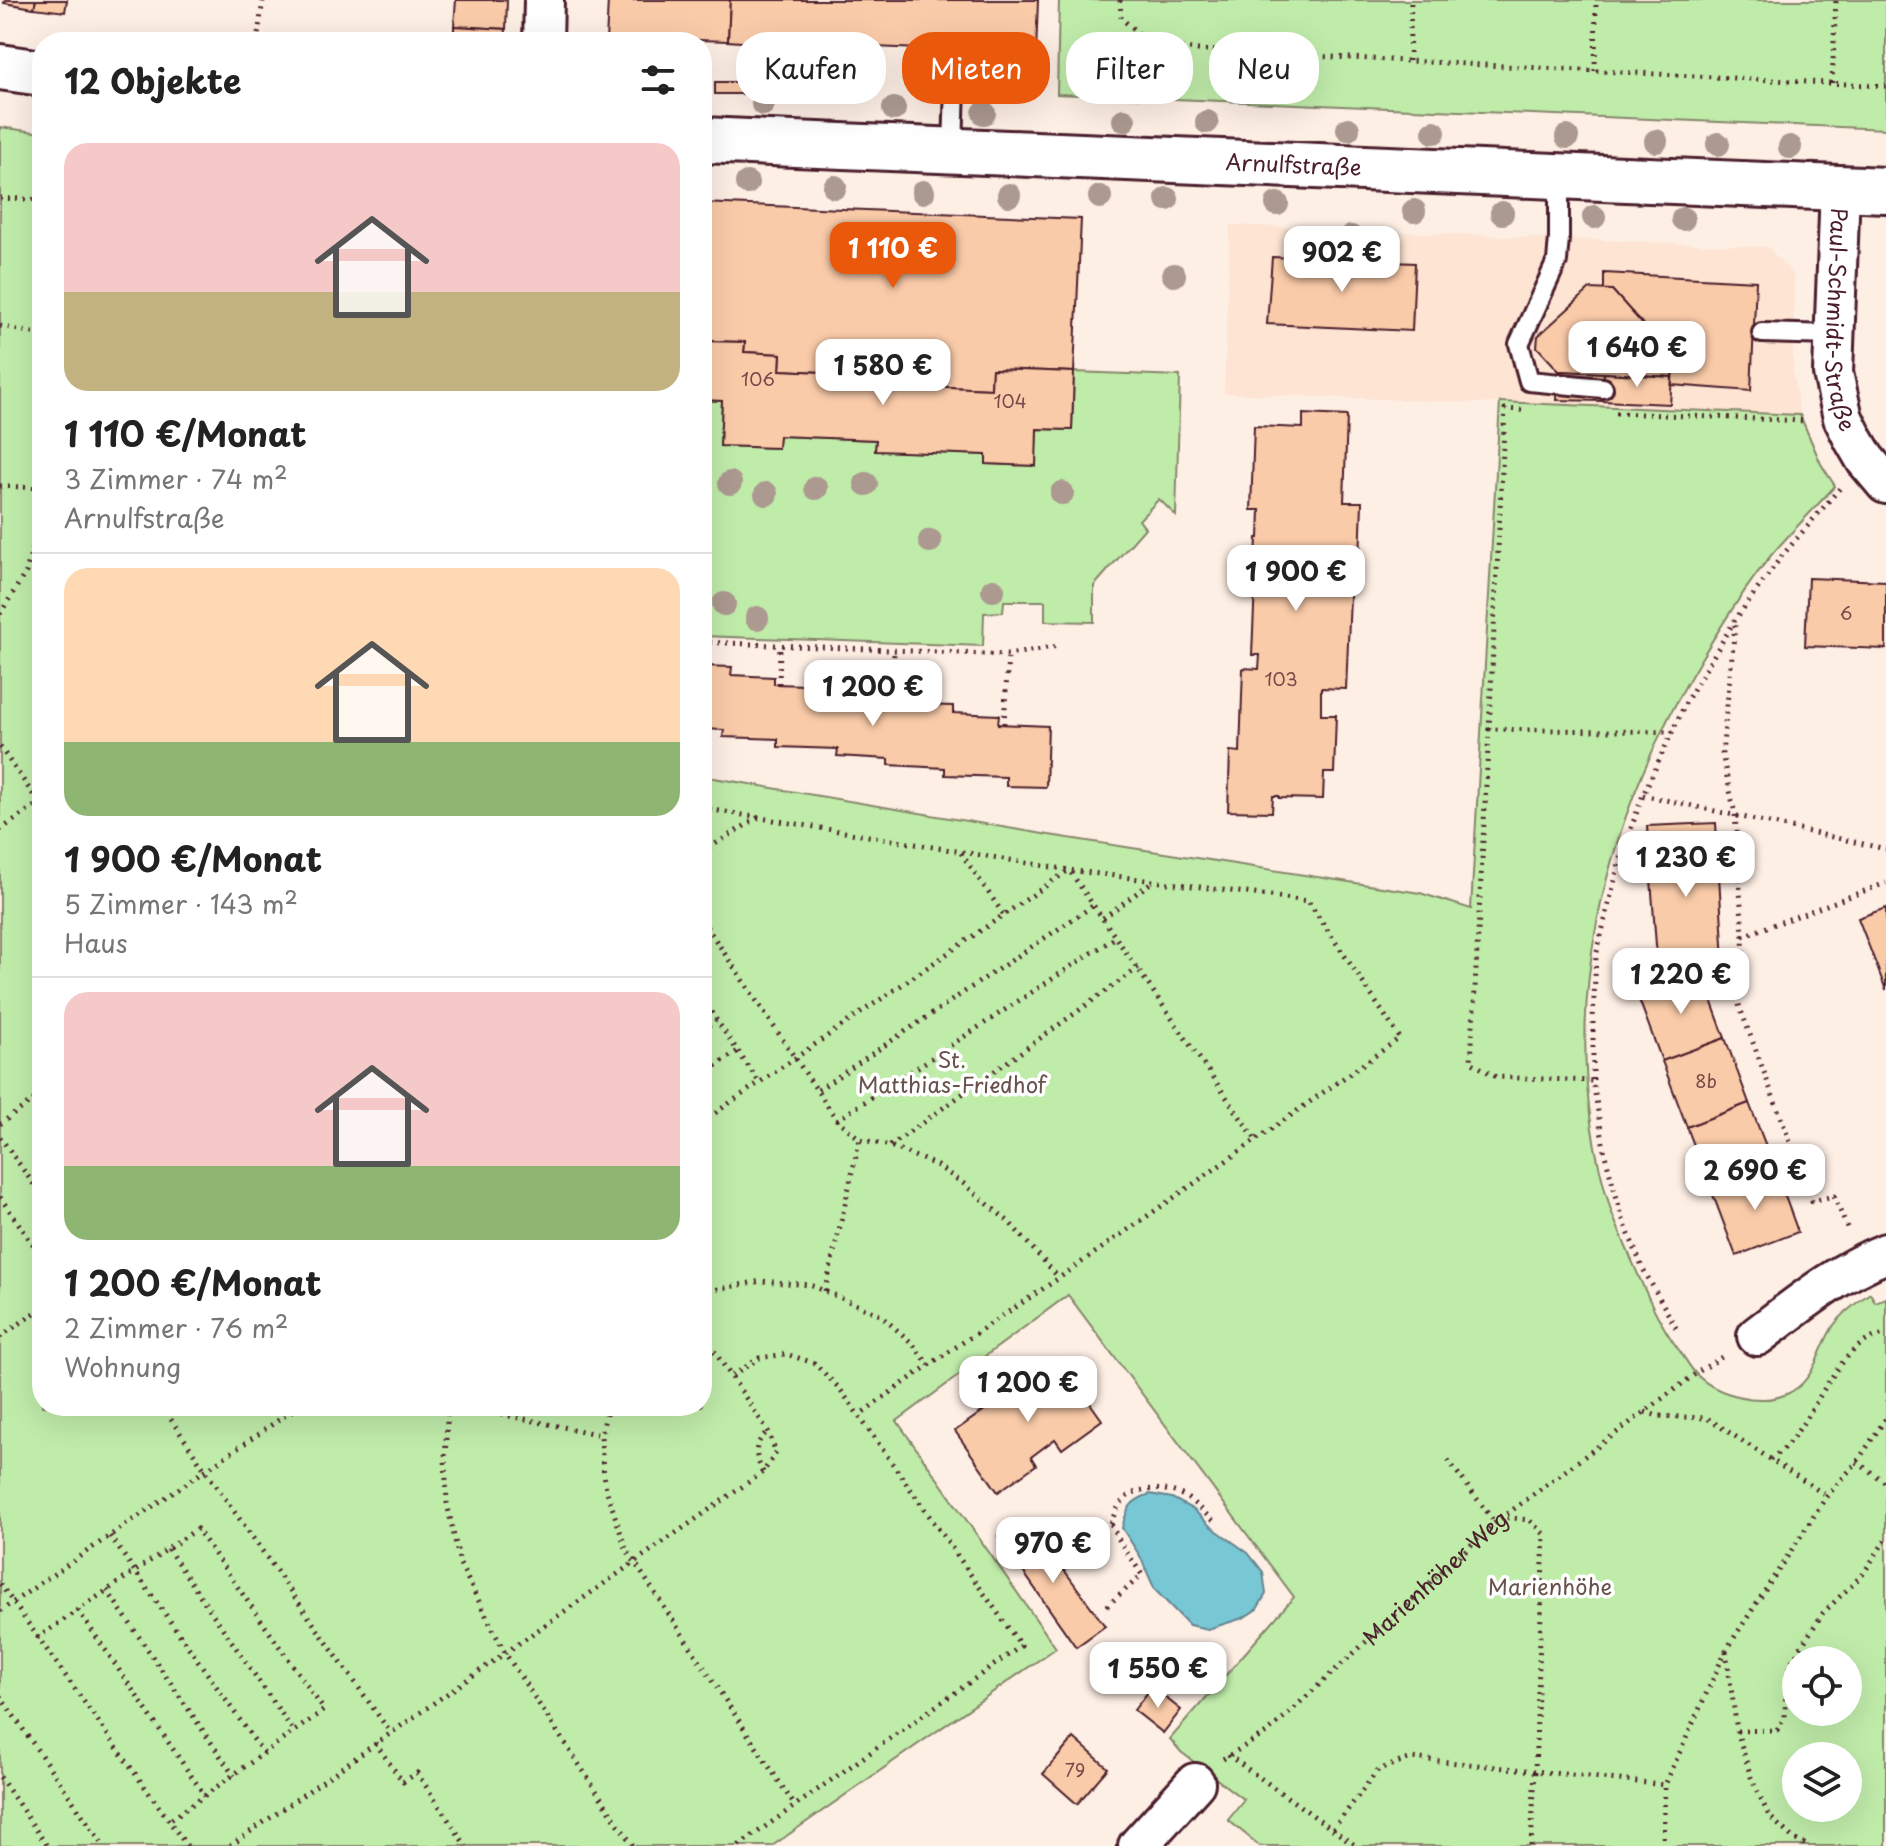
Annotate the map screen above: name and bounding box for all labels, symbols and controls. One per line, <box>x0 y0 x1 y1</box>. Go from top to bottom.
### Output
chip: Kaufen <box>736 32 886 104</box>
chip: Mieten <box>902 32 1050 104</box>
chip: Filter <box>1066 32 1193 104</box>
chip: Neu <box>1209 32 1319 104</box>
text: 12 Objekte <box>64 54 241 106</box>
icon: filters <box>636 58 680 102</box>
street label: Arnulfstraße <box>1225 144 1362 183</box>
icon: home <box>300 195 444 339</box>
street label: Paul-Schmidt-Straße <box>1818 207 1865 436</box>
pin: 1 110 € <box>819 222 967 290</box>
pin: 902 € <box>1286 226 1398 294</box>
text: 1 110 € <box>848 228 938 267</box>
text: 902 € <box>1302 232 1382 271</box>
pin: 1 640 € <box>1563 321 1711 389</box>
text: 1 640 € <box>1586 327 1688 366</box>
pin: 1 580 € <box>809 339 957 407</box>
text: 1 580 € <box>834 345 932 384</box>
house number: 106 <box>741 365 775 392</box>
house number: 104 <box>993 387 1027 414</box>
text: 1 110 €/Monat <box>64 407 307 459</box>
text: 3 Zimmer · 74 m² <box>64 459 288 498</box>
text: Arnulfstraße <box>64 498 225 537</box>
pin: 1 900 € <box>1222 545 1370 613</box>
text: 1 900 € <box>1245 551 1347 590</box>
house number: 6 <box>1840 599 1852 626</box>
icon: home <box>300 620 444 764</box>
pin: 1 200 € <box>799 660 947 728</box>
house number: 103 <box>1264 665 1298 692</box>
text: 1 200 € <box>822 666 924 705</box>
pin: 1 230 € <box>1612 831 1760 899</box>
text: 1 900 €/Monat <box>64 832 322 884</box>
text: 1 230 € <box>1636 837 1736 876</box>
text: 5 Zimmer · 143 m² <box>64 884 298 923</box>
text: Haus <box>64 923 128 962</box>
pin: 1 220 € <box>1607 948 1755 1016</box>
text: 1 220 € <box>1630 954 1732 993</box>
park label: St. Matthias-Friedhof <box>858 1042 1048 1100</box>
icon: home <box>300 1044 444 1188</box>
house number: 8b <box>1695 1067 1717 1094</box>
pin: 2 690 € <box>1681 1144 1829 1212</box>
text: 2 690 € <box>1703 1150 1807 1189</box>
text: 1 200 €/Monat <box>64 1256 322 1308</box>
text: 2 Zimmer · 76 m² <box>64 1308 288 1347</box>
text: Wohnung <box>64 1347 181 1386</box>
pin: 1 200 € <box>954 1356 1102 1424</box>
text: 1 200 € <box>977 1362 1079 1401</box>
street label: Marienhöher Weg <box>1354 1501 1514 1652</box>
pin: 970 € <box>997 1517 1109 1585</box>
text: 970 € <box>1014 1523 1092 1562</box>
park label: Marienhöhe <box>1488 1569 1612 1602</box>
pin: 1 550 € <box>1084 1642 1232 1710</box>
map controls <box>1782 1646 1862 1822</box>
button: locate <box>1782 1646 1862 1726</box>
text: 1 550 € <box>1108 1648 1208 1687</box>
button: layers <box>1782 1742 1862 1822</box>
house number: 79 <box>1065 1756 1085 1783</box>

